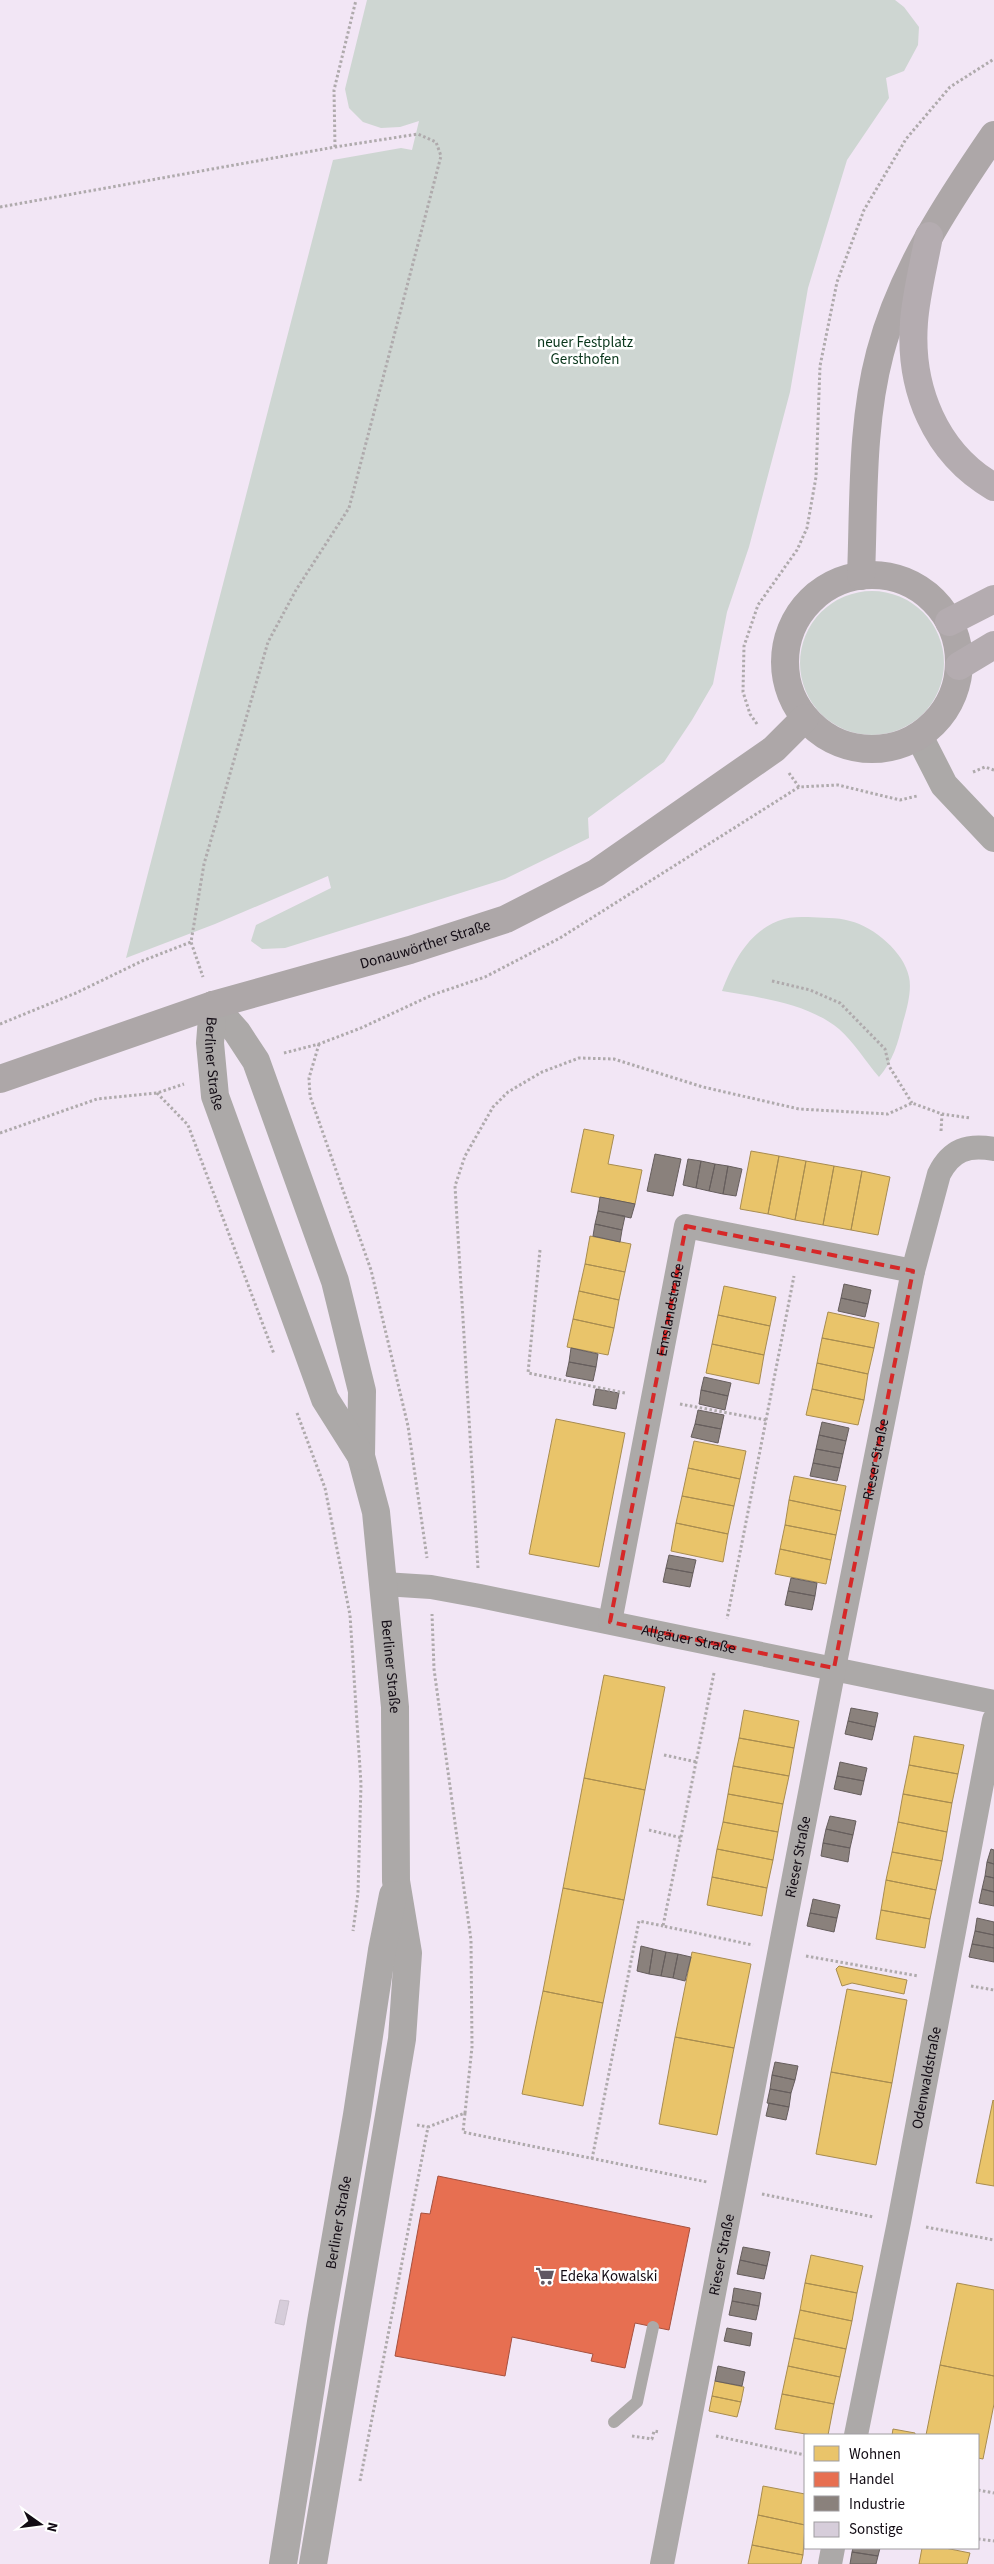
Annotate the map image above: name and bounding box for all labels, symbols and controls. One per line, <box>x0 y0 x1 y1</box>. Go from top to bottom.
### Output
park label: neuer Festplatz Gersthofen <box>537 332 633 370</box>
street label: Donauwörther Straße <box>357 914 493 974</box>
street label: Berliner Straße <box>199 1016 230 1113</box>
street label: Emslandstraße <box>651 1261 689 1358</box>
street label: Rieser Straße <box>857 1417 894 1502</box>
street label: Berliner Straße <box>376 1619 406 1713</box>
street label: Allgäuer Straße <box>640 1619 738 1659</box>
street label: Rieser Straße <box>780 1814 816 1900</box>
street label: Odenwaldstraße <box>906 2025 946 2131</box>
street label: Berliner Straße <box>320 2174 357 2271</box>
street label: Rieser Straße <box>703 2212 740 2297</box>
supermarket icon: Edeka Kowalski <box>534 2265 556 2287</box>
place label: Edeka Kowalski <box>560 2266 657 2287</box>
legend <box>804 2434 979 2549</box>
text: Wohnen <box>849 2444 901 2465</box>
text: Handel <box>849 2469 894 2490</box>
text: Industrie <box>849 2494 905 2515</box>
north arrow <box>15 2499 65 2549</box>
text: Sonstige <box>849 2519 903 2540</box>
text: N <box>41 2520 62 2534</box>

